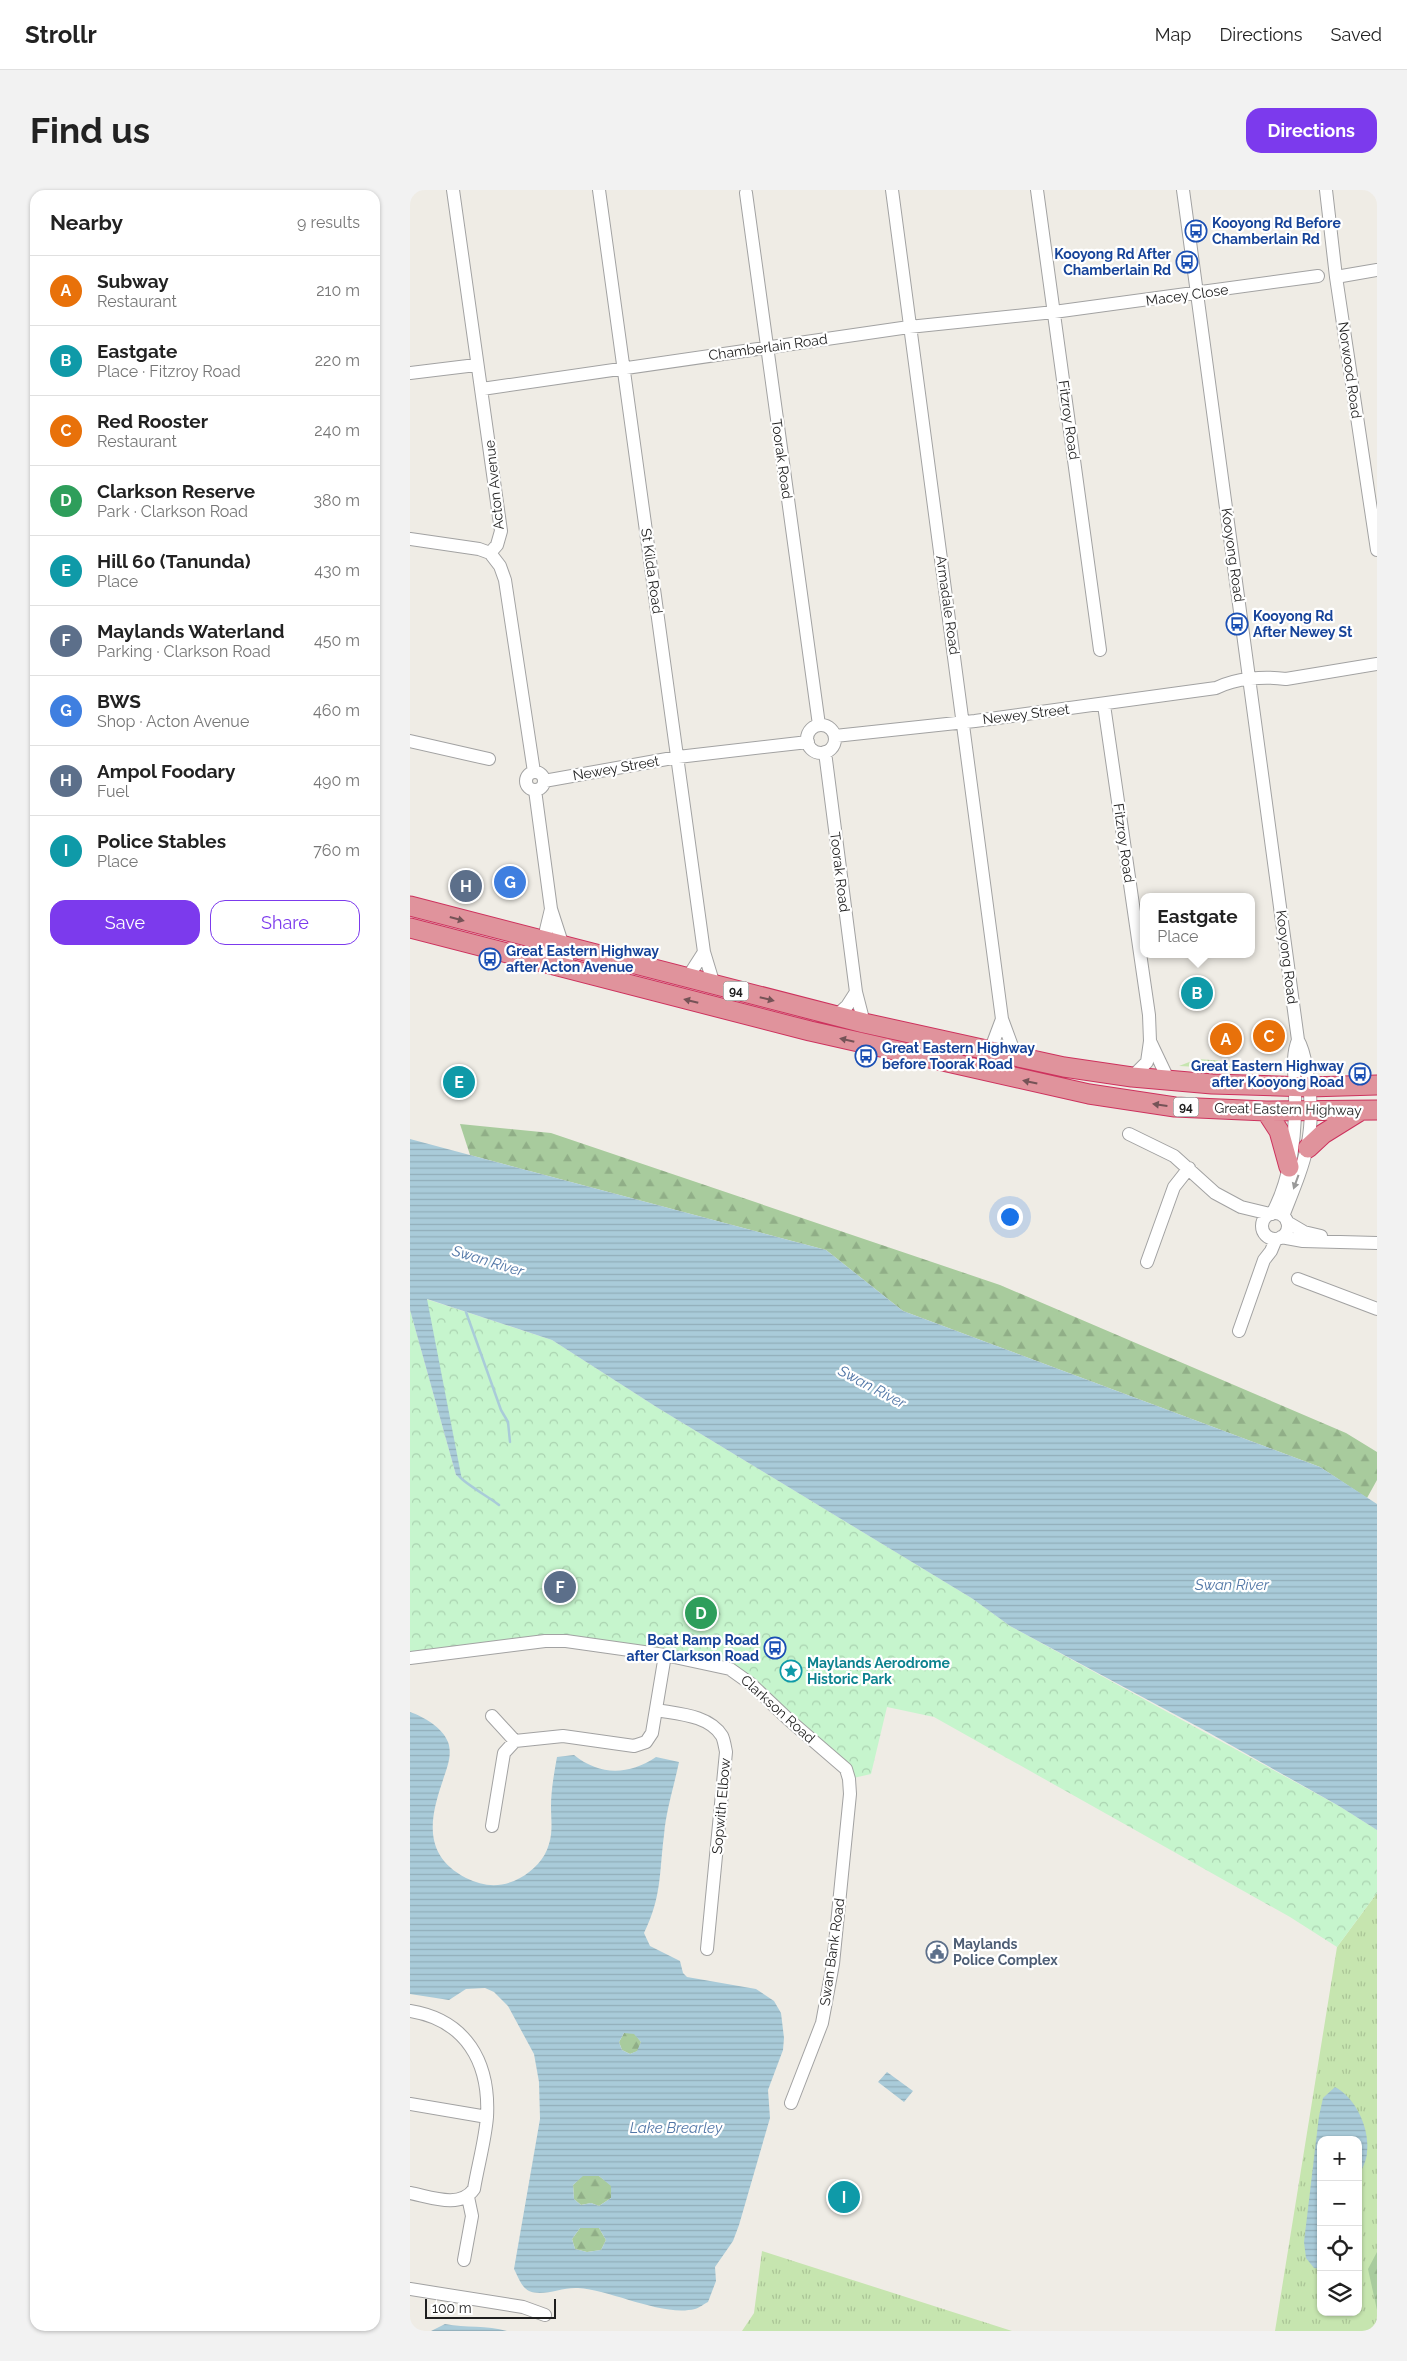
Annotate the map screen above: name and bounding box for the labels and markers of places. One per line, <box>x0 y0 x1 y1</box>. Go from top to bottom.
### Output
place label: Kooyong Rd Before Chamberlain Rd <box>1212 215 1341 247</box>
bus stop icon: Kooyong Rd Before Chamberlain Rd <box>1184 219 1208 243</box>
place label: Kooyong Rd After Chamberlain Rd <box>1054 246 1172 278</box>
bus stop icon: Kooyong Rd After Chamberlain Rd <box>1175 250 1199 274</box>
place label: Kooyong Rd After Newey St <box>1253 608 1353 640</box>
bus stop icon: Kooyong Rd After Newey St <box>1225 612 1249 636</box>
pin: G <box>494 863 526 901</box>
pin: H <box>450 867 482 905</box>
place label: Great Eastern Highway after Acton Avenue <box>506 943 659 975</box>
bus stop icon: Great Eastern Highway after Acton Avenue <box>478 947 502 971</box>
pin: B <box>1181 974 1213 1012</box>
pin: C <box>1253 1017 1285 1055</box>
pin: A <box>1210 1020 1242 1058</box>
place label: Great Eastern Highway before Toorak Road <box>882 1040 1035 1072</box>
bus stop icon: Great Eastern Highway before Toorak Road <box>854 1044 878 1068</box>
place label: Great Eastern Highway after Kooyong Road <box>1191 1058 1344 1090</box>
bus stop icon: Great Eastern Highway after Kooyong Road <box>1348 1062 1372 1086</box>
pin: E <box>443 1063 475 1101</box>
pin: F <box>544 1568 576 1606</box>
pin: D <box>685 1594 717 1632</box>
place label: Boat Ramp Road after Clarkson Road <box>627 1632 759 1664</box>
bus stop icon: Boat Ramp Road after Clarkson Road <box>763 1636 787 1660</box>
place label: Maylands Aerodrome Historic Park <box>807 1655 951 1687</box>
place icon: Maylands Aerodrome Historic Park <box>779 1659 803 1683</box>
place label: Maylands Police Complex <box>953 1936 1058 1968</box>
public building icon: Maylands Police Complex <box>925 1940 949 1964</box>
pin: I <box>828 2178 860 2216</box>

